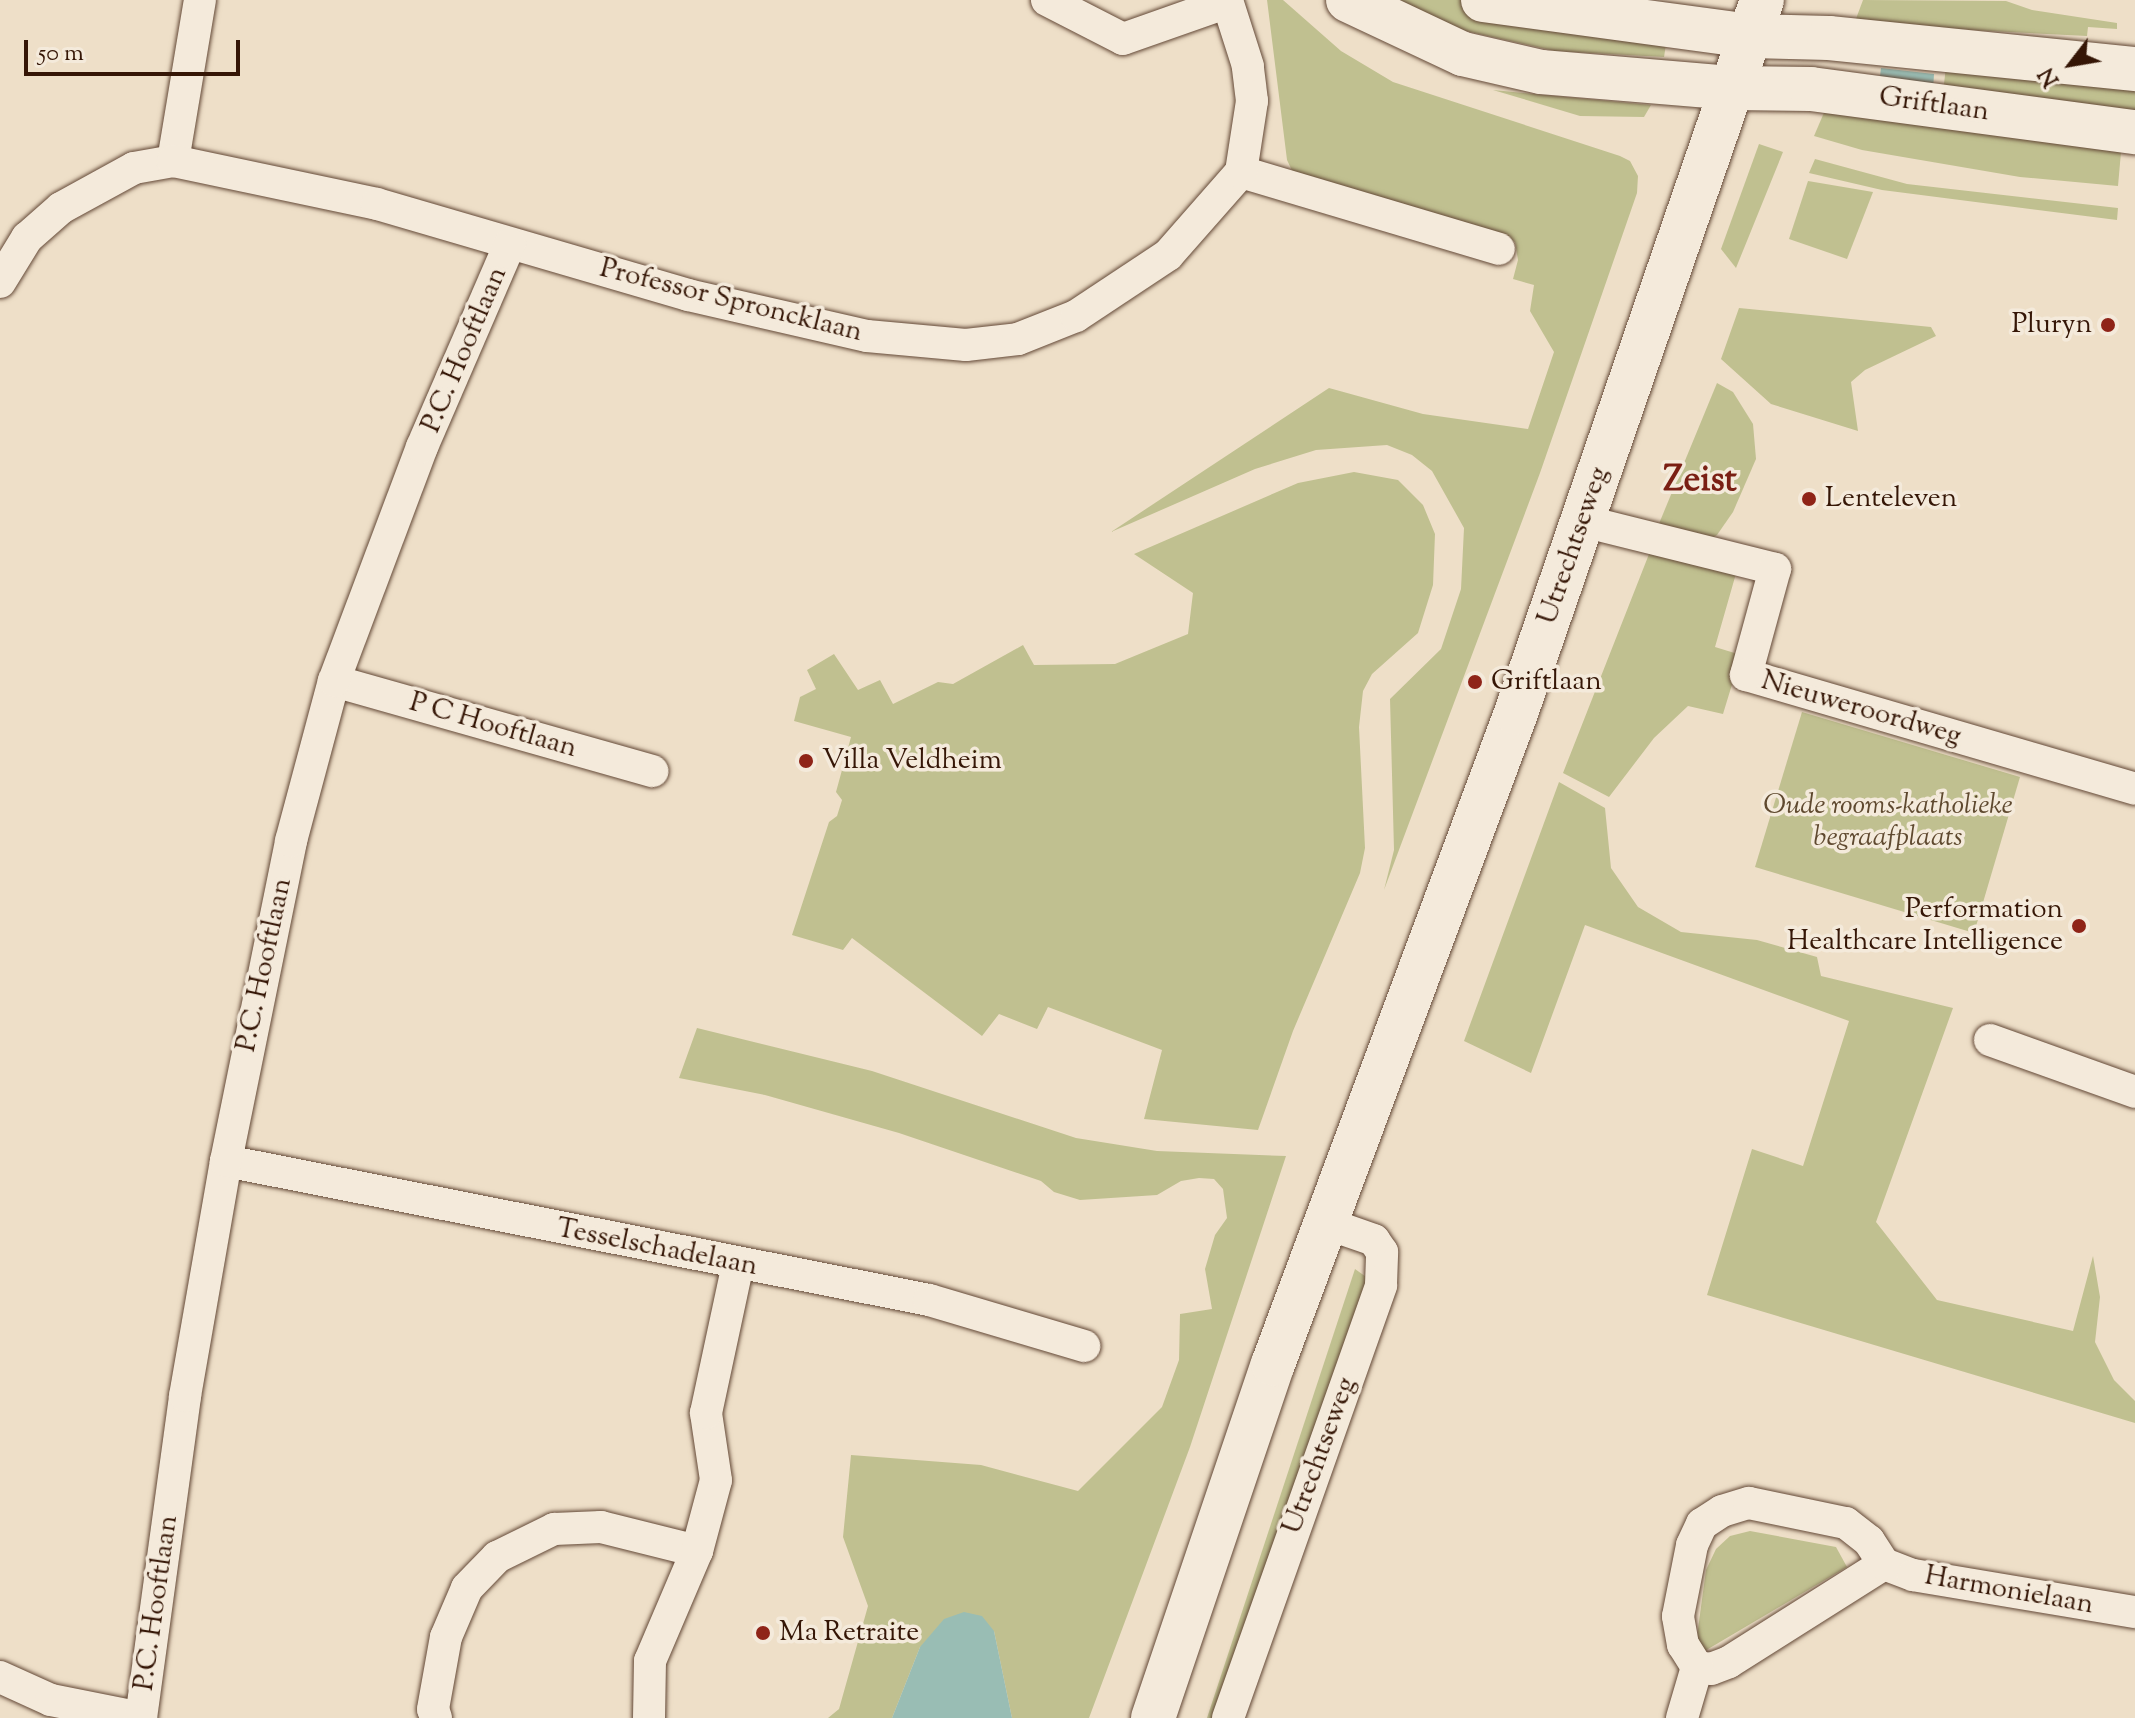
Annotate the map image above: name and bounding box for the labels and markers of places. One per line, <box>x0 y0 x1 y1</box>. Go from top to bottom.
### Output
place label: Pluryn <box>2012 308 2092 342</box>
marker: Pluryn <box>2099 316 2117 334</box>
place label: Lenteleven <box>1825 482 1957 516</box>
marker: Lenteleven <box>1800 490 1818 508</box>
place label: Griftlaan <box>1491 665 1602 699</box>
marker: Griftlaan <box>1466 673 1484 691</box>
place label: Villa Veldheim <box>822 744 1002 778</box>
marker: Villa Veldheim <box>797 752 815 770</box>
place label: Performation Healthcare Intelligence <box>1787 893 2063 959</box>
marker: Performation Healthcare Intelligence <box>2070 917 2088 935</box>
place label: Ma Retraite <box>779 1616 919 1650</box>
marker: Ma Retraite <box>754 1624 772 1642</box>

